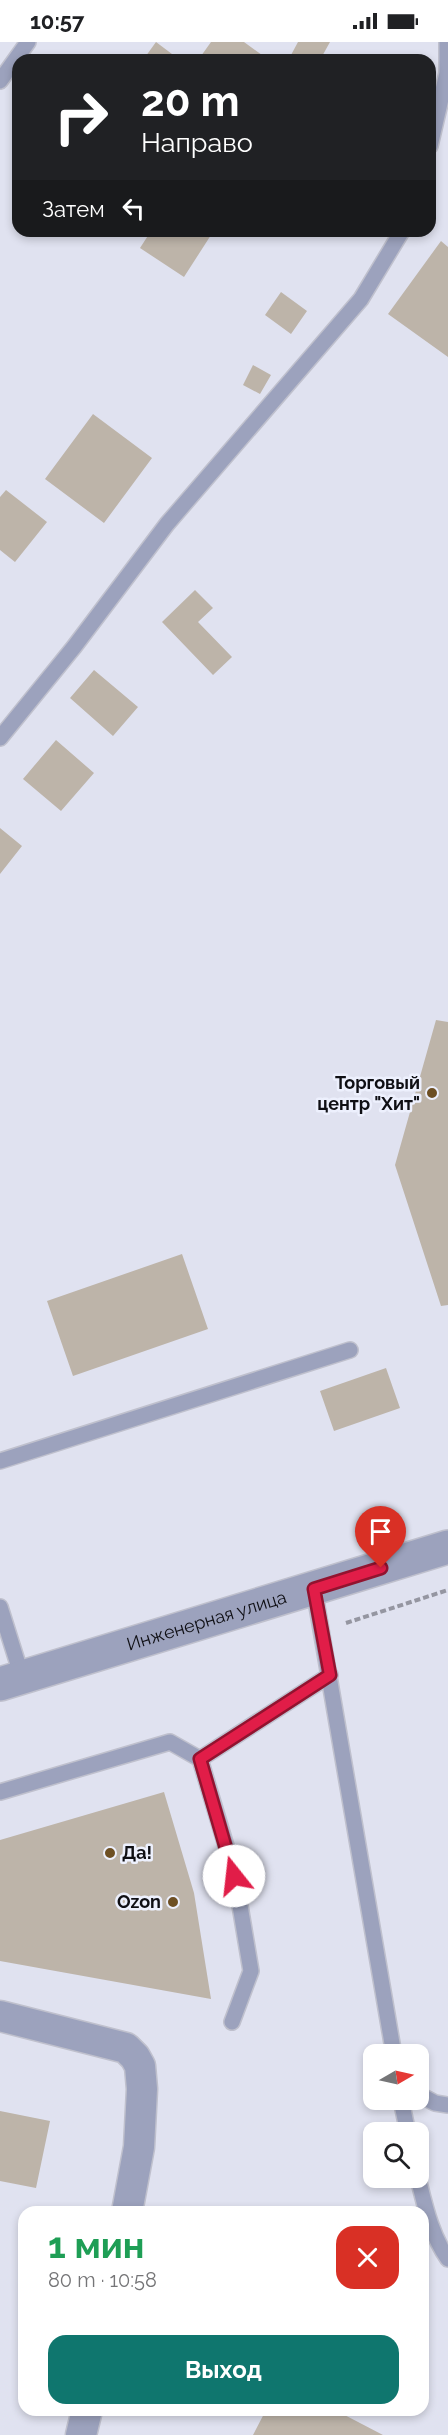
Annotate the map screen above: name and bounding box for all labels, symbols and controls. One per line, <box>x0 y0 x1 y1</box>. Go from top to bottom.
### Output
text: 10:57 <box>30 8 84 34</box>
text: 20 m <box>141 77 240 126</box>
icon: right <box>42 78 120 156</box>
text: Направо <box>141 127 253 158</box>
icon: left <box>117 192 150 225</box>
text: Затем <box>42 196 105 222</box>
place label: Торговый центр "Хит" <box>317 1072 420 1114</box>
marker: Торговый центр "Хит" <box>425 1086 439 1100</box>
pin <box>355 1506 406 1568</box>
icon: arrive <box>364 1515 397 1548</box>
street label: Инженерная улица <box>124 1586 289 1655</box>
place label: Да! <box>122 1842 152 1863</box>
position arrow <box>202 1844 266 1908</box>
marker: Да! <box>103 1846 117 1860</box>
place label: Ozon <box>117 1891 161 1912</box>
marker: Ozon <box>166 1895 180 1909</box>
north arrow <box>363 2044 429 2110</box>
map controls <box>363 2044 429 2188</box>
button: search <box>363 2122 429 2188</box>
text: 1 мин <box>48 2224 144 2266</box>
button: close <box>336 2226 399 2289</box>
text: 80 m · 10:58 <box>48 2268 157 2292</box>
button: Выход <box>48 2335 399 2404</box>

